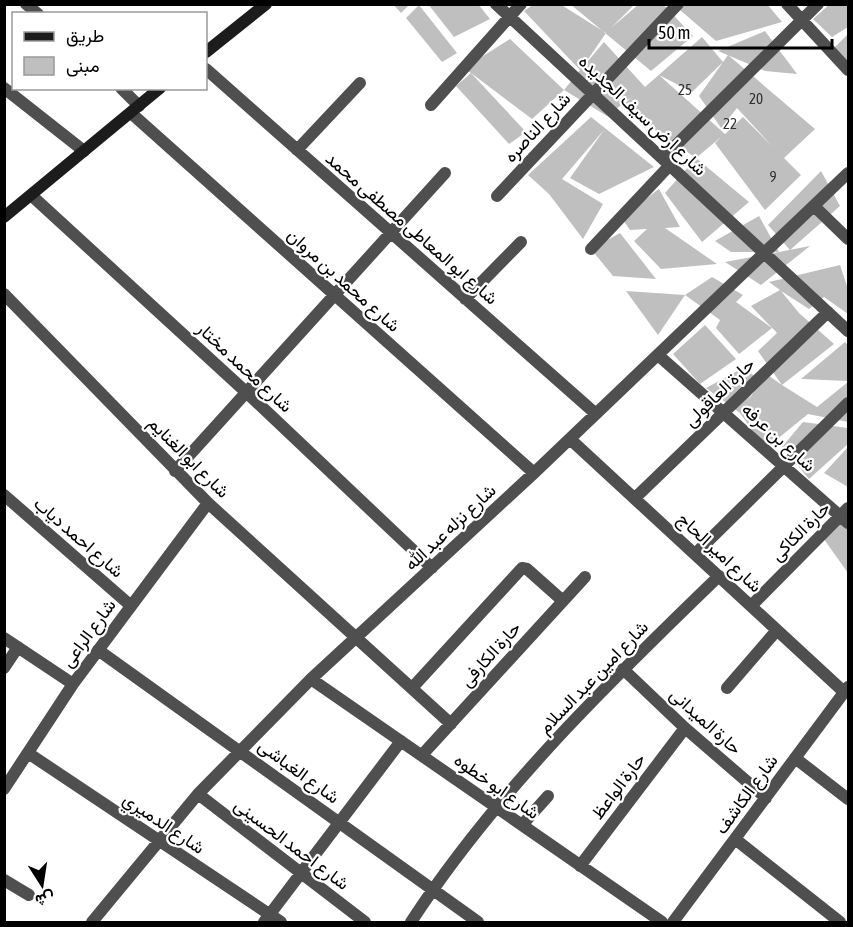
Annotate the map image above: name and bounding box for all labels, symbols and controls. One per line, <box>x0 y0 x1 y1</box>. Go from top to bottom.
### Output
legend <box>12 12 207 90</box>
scale bar <box>649 12 832 50</box>
text: 50 m <box>658 22 690 43</box>
text: طريق <box>66 25 104 47</box>
street label: شارع ارض سيف الجديده <box>573 50 711 181</box>
text: مبنى <box>66 55 100 77</box>
house number: 25 <box>678 81 692 98</box>
street label: شارع الناصره <box>499 88 576 168</box>
house number: 20 <box>749 90 763 107</box>
house number: 22 <box>723 115 737 132</box>
street label: شارع ابو المعاطى مصطفى محمد <box>320 147 502 310</box>
house number: 9 <box>769 168 777 185</box>
street label: شارع محمد بن مروان <box>282 224 405 338</box>
street label: شارع محمد مختار <box>191 317 297 418</box>
street label: حارة العاقولى <box>679 353 759 431</box>
street label: شارع بن عرفه <box>736 398 820 477</box>
street label: شارع ابو الغنايم <box>143 412 234 503</box>
street label: شارع نزله عبد الله <box>400 479 501 576</box>
street label: شارع احمد دياب <box>29 492 128 583</box>
street label: حارة الكاكى <box>766 497 835 566</box>
street label: شارع امير الحاج <box>672 508 766 598</box>
street label: شارع الراعى <box>56 595 121 672</box>
street label: شارع امين عبد السلام <box>534 616 654 739</box>
street label: حارة الكارفى <box>455 617 525 692</box>
street label: حارة الميدانى <box>665 683 746 759</box>
street label: شارع الغباشى <box>253 735 344 809</box>
street label: شارع ابو خطوه <box>449 749 544 825</box>
street label: حارة الواعظ <box>586 749 650 824</box>
street label: شارع الكاشف <box>710 750 783 839</box>
street label: شارع الدميري <box>116 788 209 862</box>
street label: شارع احمد الحسينى <box>229 794 354 896</box>
north arrow <box>12 855 72 915</box>
text: ش <box>34 888 56 910</box>

